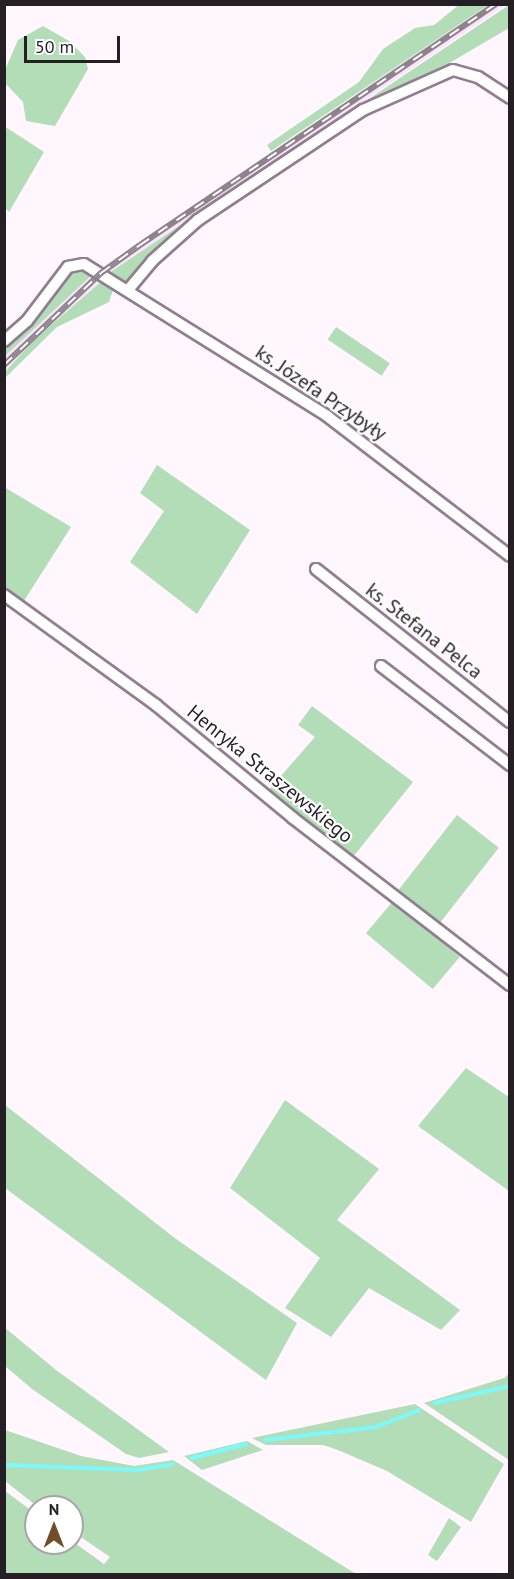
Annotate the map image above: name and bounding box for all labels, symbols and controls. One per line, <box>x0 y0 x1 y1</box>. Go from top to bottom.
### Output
scale bar <box>27 24 123 62</box>
text: 50 m <box>35 35 74 58</box>
street label: ks. Józefa Przybyły <box>250 340 392 446</box>
street label: ks. Stefana Pelca <box>360 578 488 684</box>
street label: Henryka Straszewskiego <box>182 700 358 848</box>
north arrow <box>24 1495 84 1555</box>
text: N <box>49 1499 59 1519</box>

